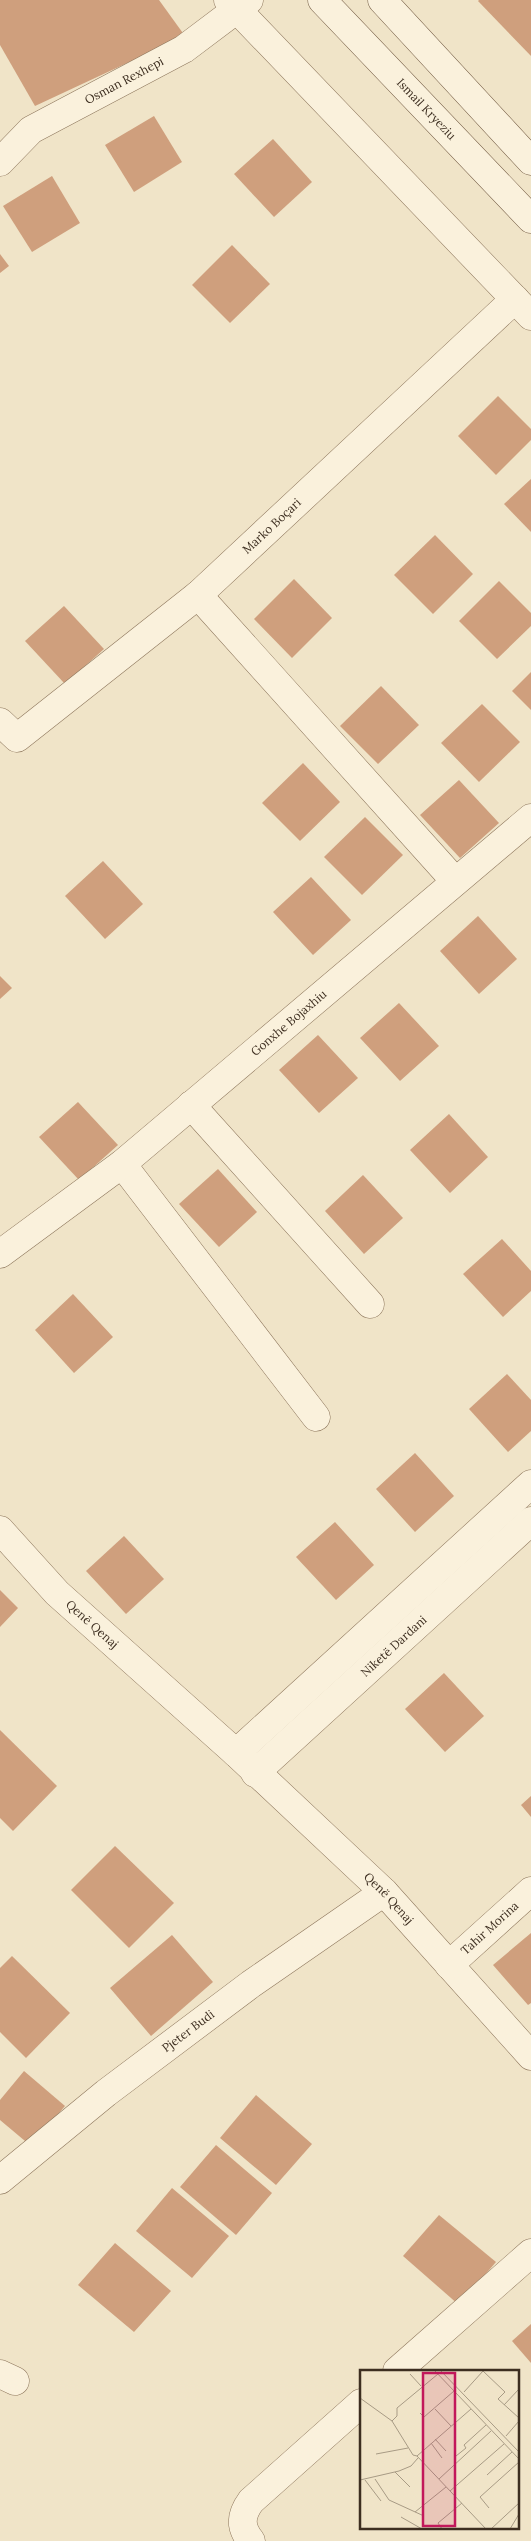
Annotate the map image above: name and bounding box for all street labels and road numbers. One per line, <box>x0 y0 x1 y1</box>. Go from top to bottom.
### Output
street label: Osman Rexhepi <box>82 53 166 107</box>
street label: Ismail Kryeziu <box>394 75 459 143</box>
street label: Marko Boçari <box>239 495 304 557</box>
street label: Gonxhe Bojaxhiu <box>247 986 329 1059</box>
street label: Qenë Qenaj <box>63 1597 122 1651</box>
street label: Niketë Dardani <box>357 1612 430 1680</box>
street label: Qenë Qenaj <box>361 1869 417 1927</box>
street label: Tahir Morina <box>458 1898 521 1958</box>
street label: Pjeter Budi <box>159 2006 217 2055</box>

